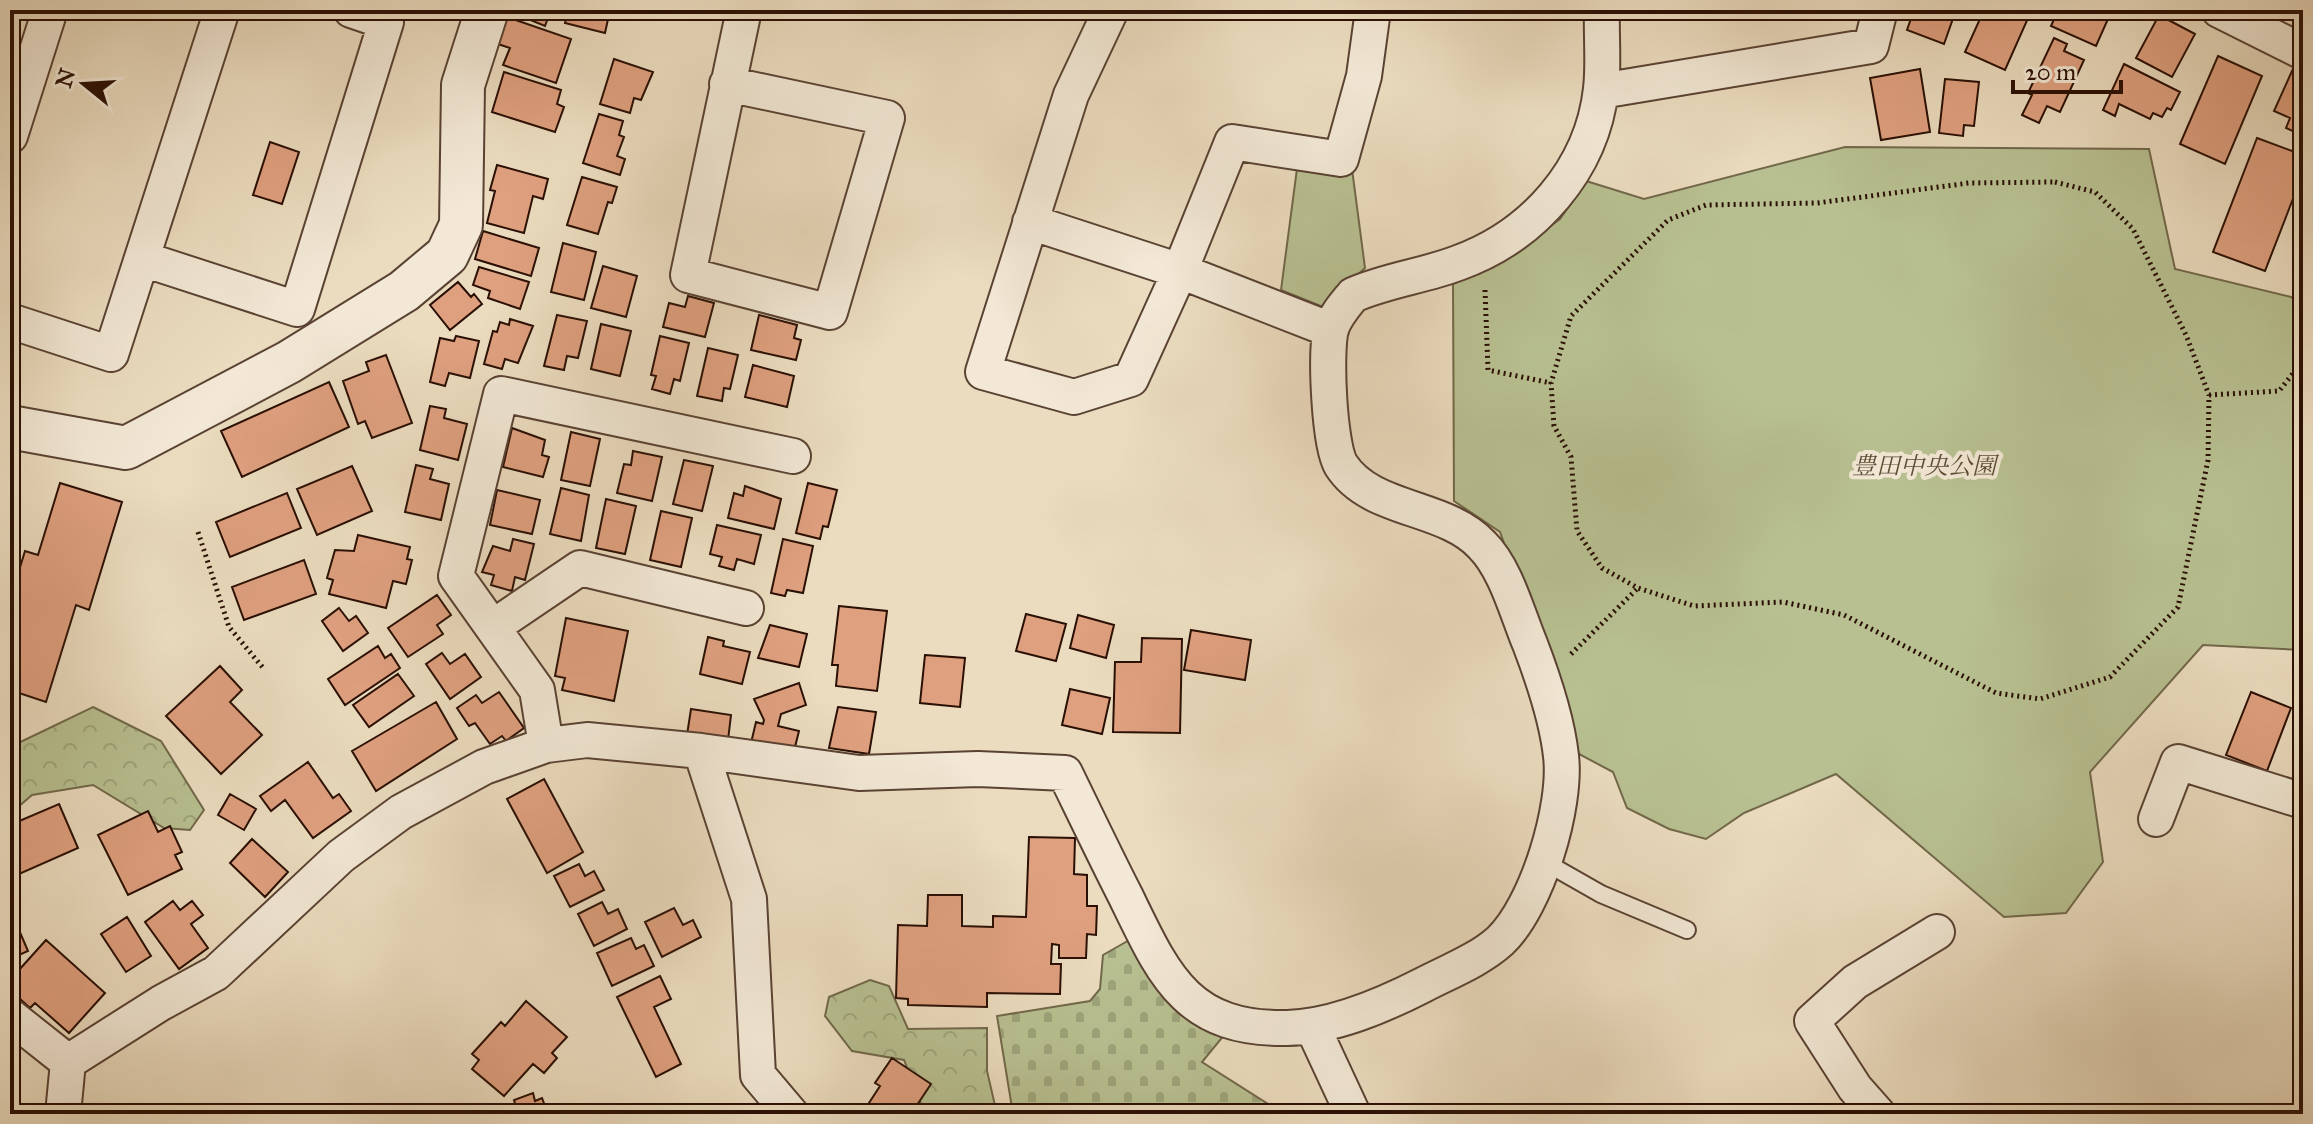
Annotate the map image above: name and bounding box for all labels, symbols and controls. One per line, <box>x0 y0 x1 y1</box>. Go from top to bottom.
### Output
north arrow <box>44 44 124 124</box>
scale bar <box>2013 44 2121 94</box>
text: 20 m <box>2025 57 2076 87</box>
text: N <box>50 65 81 91</box>
park label: 豊田中央公園 <box>1852 451 2000 481</box>

